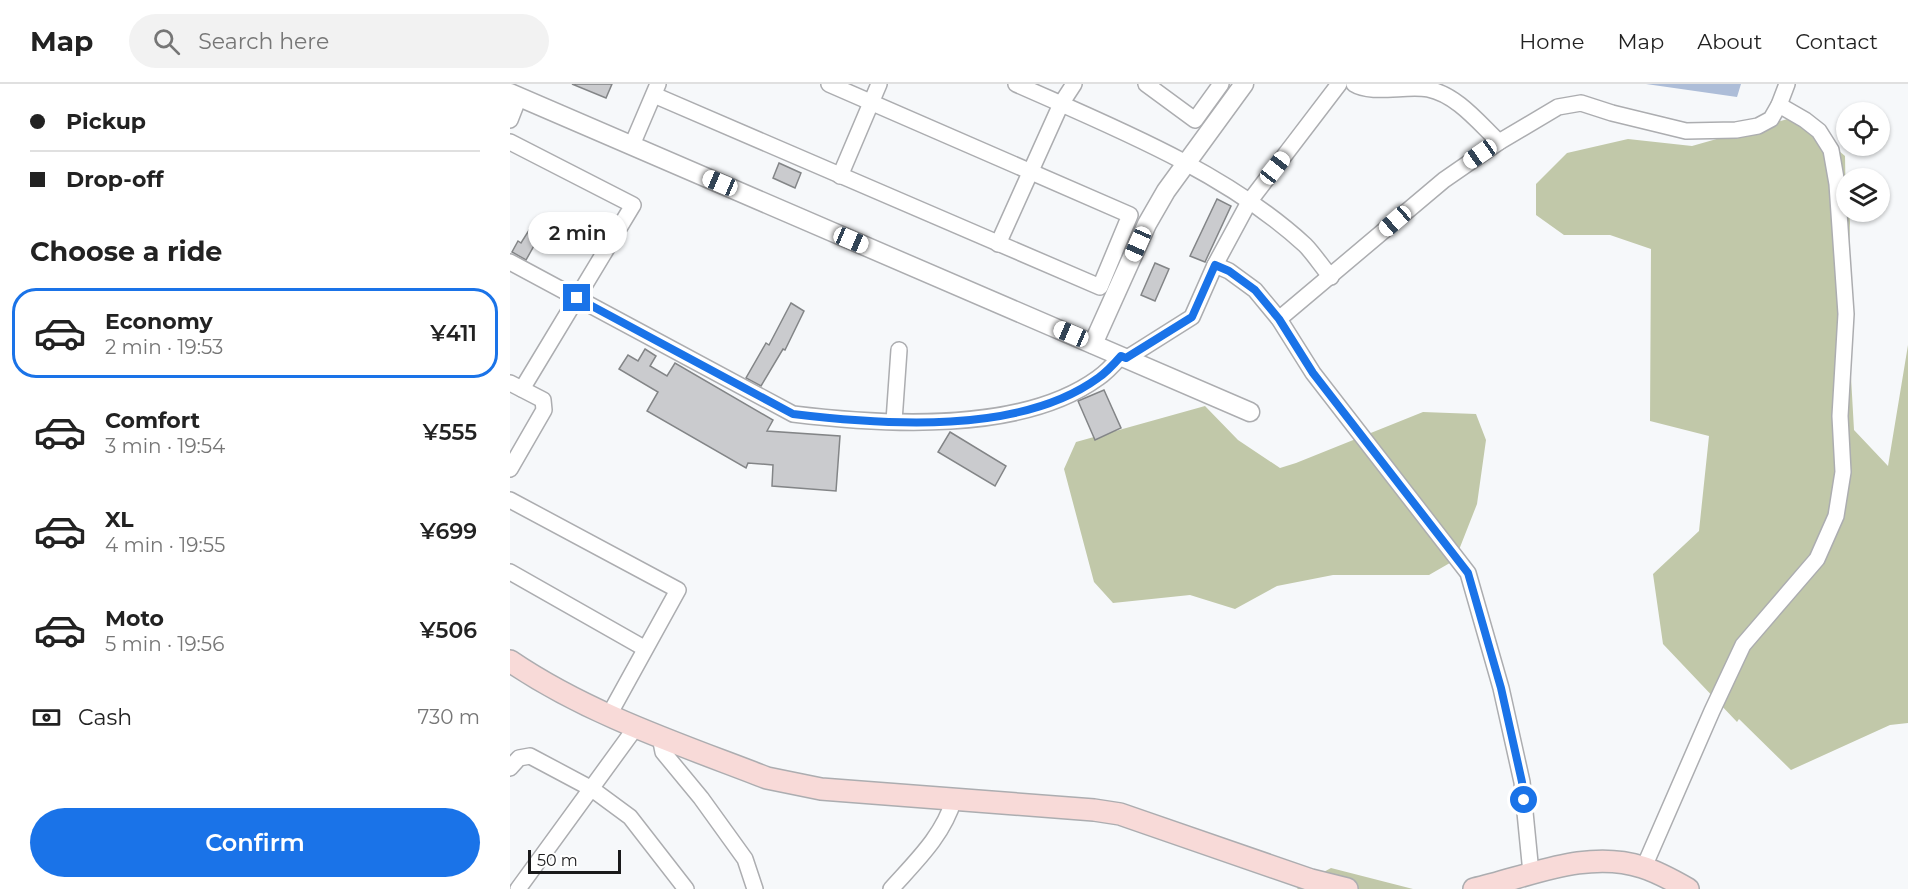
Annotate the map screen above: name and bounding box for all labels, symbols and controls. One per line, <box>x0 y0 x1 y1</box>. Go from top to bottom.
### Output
search box <box>129 14 549 68</box>
text: Map <box>30 24 93 58</box>
icon: search <box>150 25 183 58</box>
text: Search here <box>198 28 329 55</box>
text: Home <box>1519 29 1584 54</box>
text: Map <box>1617 29 1664 54</box>
text: About <box>1697 29 1762 54</box>
text: Contact <box>1795 29 1878 54</box>
map controls <box>1836 102 1890 222</box>
button: locate <box>1836 102 1890 156</box>
text: Pickup <box>66 108 146 135</box>
car <box>1460 136 1500 172</box>
car <box>1257 148 1293 188</box>
text: Drop-off <box>66 166 164 193</box>
car <box>700 168 740 198</box>
button: layers <box>1836 168 1890 222</box>
car <box>1376 202 1414 240</box>
callout: 2 min <box>527 211 626 253</box>
text: 2 min <box>549 221 606 245</box>
car <box>1122 224 1154 264</box>
car <box>831 225 871 255</box>
text: Choose a ride <box>30 235 222 268</box>
route end <box>563 284 590 311</box>
icon: car <box>33 306 87 360</box>
text: Economy <box>105 308 213 335</box>
car <box>1051 319 1091 349</box>
text: ¥411 <box>430 320 477 347</box>
text: 2 min · 19:53 <box>105 335 223 359</box>
icon: car <box>33 405 87 459</box>
text: Comfort <box>105 407 200 434</box>
text: ¥555 <box>423 419 477 446</box>
text: 3 min · 19:54 <box>105 434 225 458</box>
icon: car <box>33 504 87 558</box>
text: XL <box>105 506 134 533</box>
text: ¥699 <box>420 518 477 545</box>
text: 4 min · 19:55 <box>105 533 225 557</box>
icon: car <box>33 603 87 657</box>
text: Moto <box>105 605 164 632</box>
text: ¥506 <box>420 617 477 644</box>
text: 5 min · 19:56 <box>105 632 224 656</box>
icon: cash <box>30 701 63 734</box>
text: Cash <box>78 704 132 731</box>
text: 730 m <box>417 705 480 729</box>
route start <box>1510 786 1537 813</box>
button: Confirm <box>30 808 480 877</box>
scale bar <box>528 847 621 874</box>
text: 50 m <box>537 851 578 870</box>

